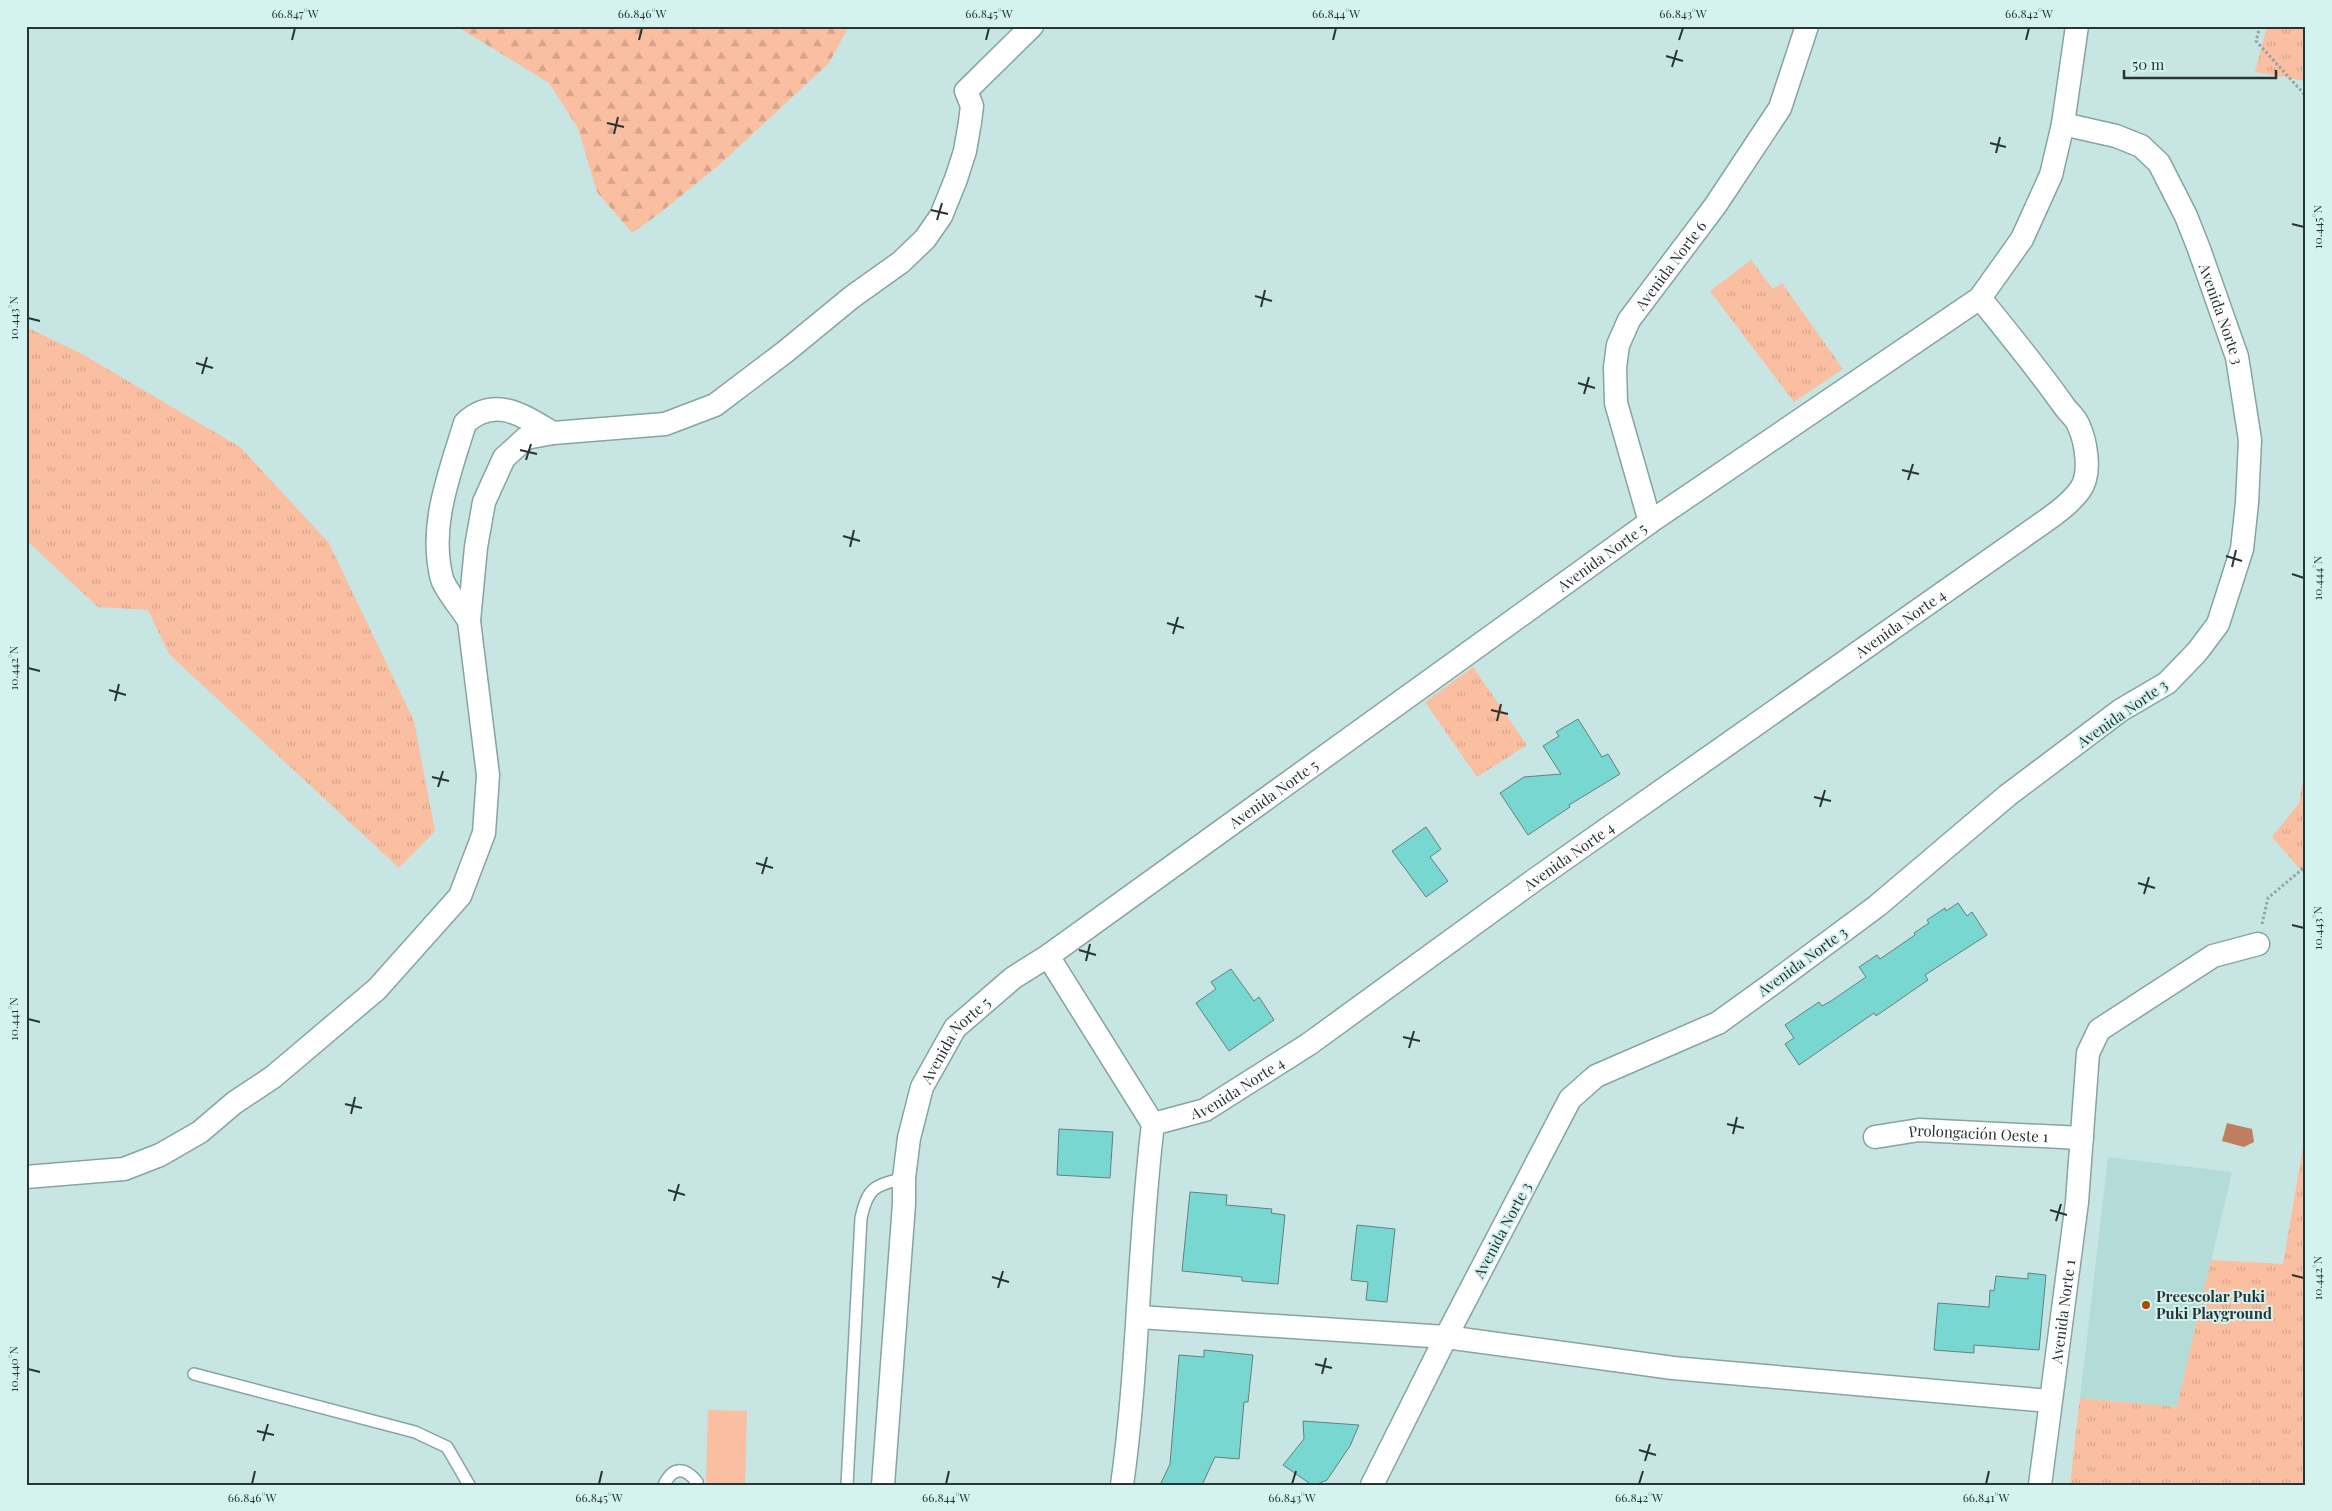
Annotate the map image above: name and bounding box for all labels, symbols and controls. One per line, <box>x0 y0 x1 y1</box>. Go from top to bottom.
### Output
text: 66.847°W <box>271 5 319 21</box>
text: 66.846°W <box>618 5 666 21</box>
text: 66.845°W <box>965 5 1013 21</box>
text: 66.844°W <box>1312 5 1360 21</box>
text: 66.843°W <box>1659 5 1707 21</box>
text: 66.842°W <box>2005 5 2053 21</box>
scale bar <box>2124 48 2277 80</box>
text: 50 m <box>2132 54 2165 74</box>
text: 10.445°N <box>2309 205 2325 249</box>
street label: Avenida Norte 6 <box>1630 216 1711 315</box>
street label: Avenida Norte 3 <box>2194 260 2248 366</box>
text: 10.443°N <box>5 296 21 340</box>
street label: Avenida Norte 5 <box>1552 518 1650 596</box>
text: 10.444°N <box>2309 555 2325 600</box>
street label: Avenida Norte 4 <box>1850 584 1949 662</box>
text: 10.442°N <box>5 645 21 690</box>
street label: Avenida Norte 3 <box>2072 674 2171 752</box>
street label: Avenida Norte 5 <box>1224 755 1322 833</box>
street label: Avenida Norte 4 <box>1519 817 1618 895</box>
text: 10.443°N <box>2309 906 2325 950</box>
street label: Avenida Norte 3 <box>1752 922 1851 1001</box>
street label: Avenida Norte 5 <box>915 992 994 1088</box>
text: 10.441°N <box>5 997 21 1041</box>
street label: Avenida Norte 4 <box>1187 1052 1288 1124</box>
street label: Prolongación Oeste 1 <box>1907 1120 2049 1146</box>
street label: Avenida Norte 3 <box>1468 1178 1536 1282</box>
text: 10.442°N <box>2309 1255 2325 1300</box>
street label: Avenida Norte 1 <box>2046 1258 2079 1366</box>
place label: Preescolar Puki Puki Playground <box>2156 1286 2272 1323</box>
marker: Preescolar Puki Puki Playground <box>2140 1299 2152 1311</box>
text: 10.440°N <box>5 1346 21 1392</box>
text: 66.846°W <box>228 1489 276 1505</box>
text: 66.845°W <box>575 1489 623 1505</box>
text: 66.844°W <box>922 1489 970 1505</box>
text: 66.843°W <box>1268 1489 1316 1505</box>
text: 66.842°W <box>1615 1489 1663 1505</box>
text: 66.841°W <box>1963 1489 2010 1505</box>

